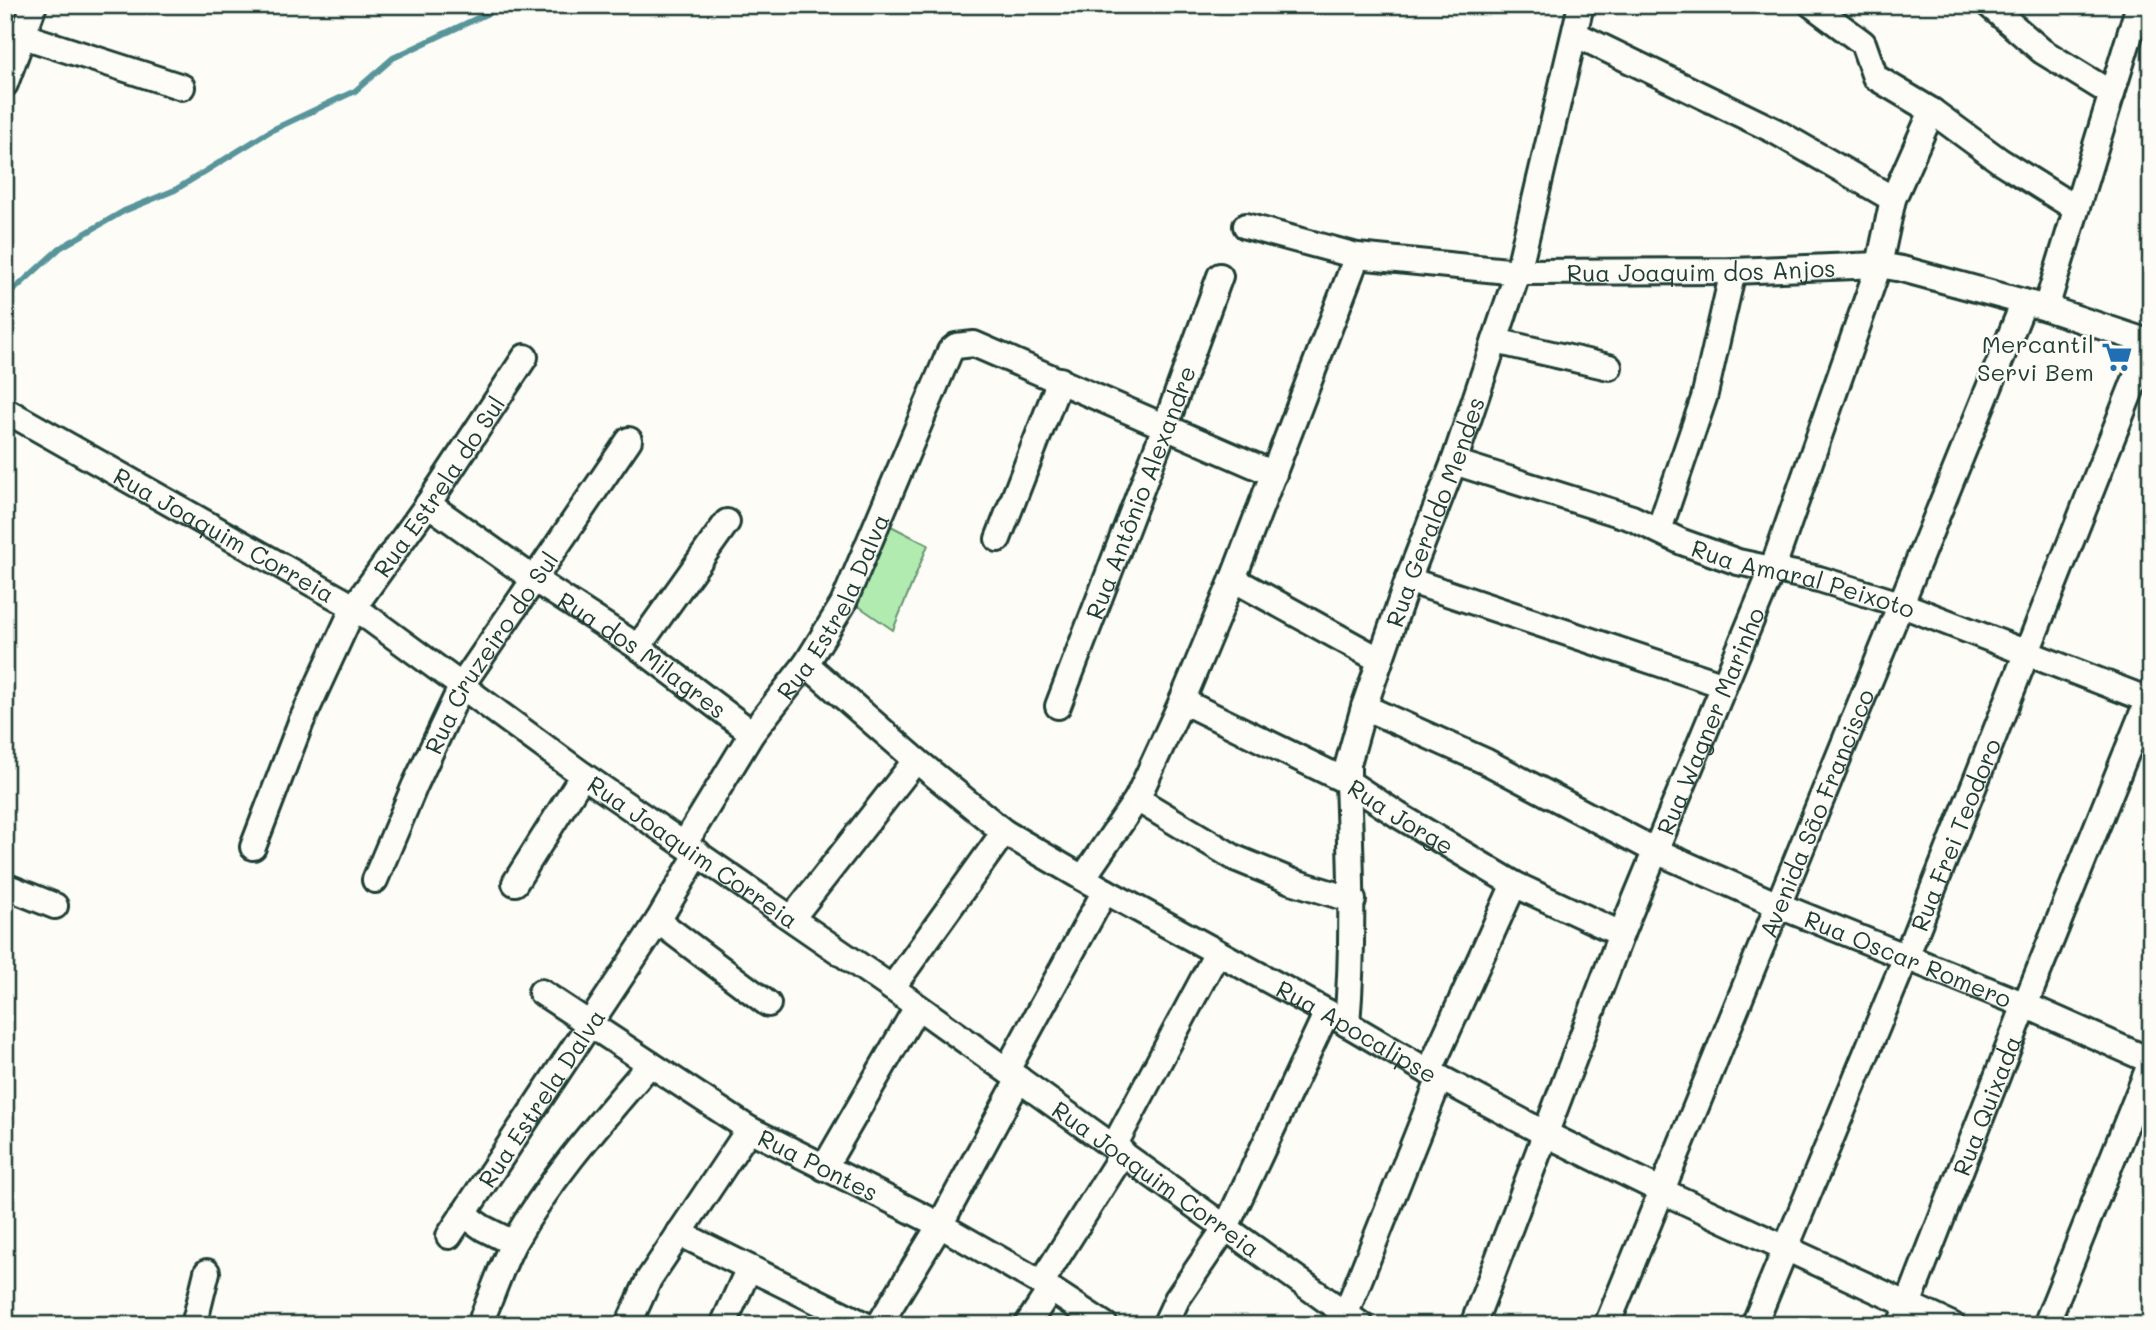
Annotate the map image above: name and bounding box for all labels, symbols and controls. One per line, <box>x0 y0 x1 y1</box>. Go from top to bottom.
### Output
street label: Rua Joaquim dos Anjos <box>1567 251 1836 287</box>
place label: Mercantil Servi Bem <box>1977 328 2094 387</box>
supermarket icon: Mercantil Servi Bem <box>2100 340 2134 374</box>
street label: Rua Antônio Alexandre <box>1077 361 1202 623</box>
street label: Rua Estrela do Sul <box>365 390 511 583</box>
street label: Rua Geraldo Mendes <box>1378 393 1490 631</box>
street label: Rua Joaquim Correia <box>108 459 340 609</box>
street label: Rua Estrela Dalva <box>769 509 895 705</box>
street label: Rua Amaral Peixoto <box>1688 531 1920 624</box>
street label: Rua Cruzeiro do Sul <box>416 545 564 759</box>
street label: Rua dos Milagres <box>552 584 733 724</box>
street label: Rua Wagner Marinho <box>1648 602 1770 839</box>
street label: Avenida São Francisco <box>1751 684 1880 942</box>
street label: Rua Frei Teodoro <box>1902 734 2007 935</box>
street label: Rua Joaquim Correia <box>582 768 805 935</box>
street label: Rua Jorge <box>1342 771 1460 861</box>
street label: Rua Oscar Romero <box>1800 902 2017 1014</box>
street label: Rua Apocalipse <box>1271 972 1443 1089</box>
street label: Rua Estrela Dalva <box>470 1002 611 1193</box>
street label: Rua Quixada <box>1945 1031 2027 1180</box>
street label: Rua Joaquim Correia <box>1047 1093 1267 1263</box>
street label: Rua Pontes <box>753 1121 884 1207</box>

